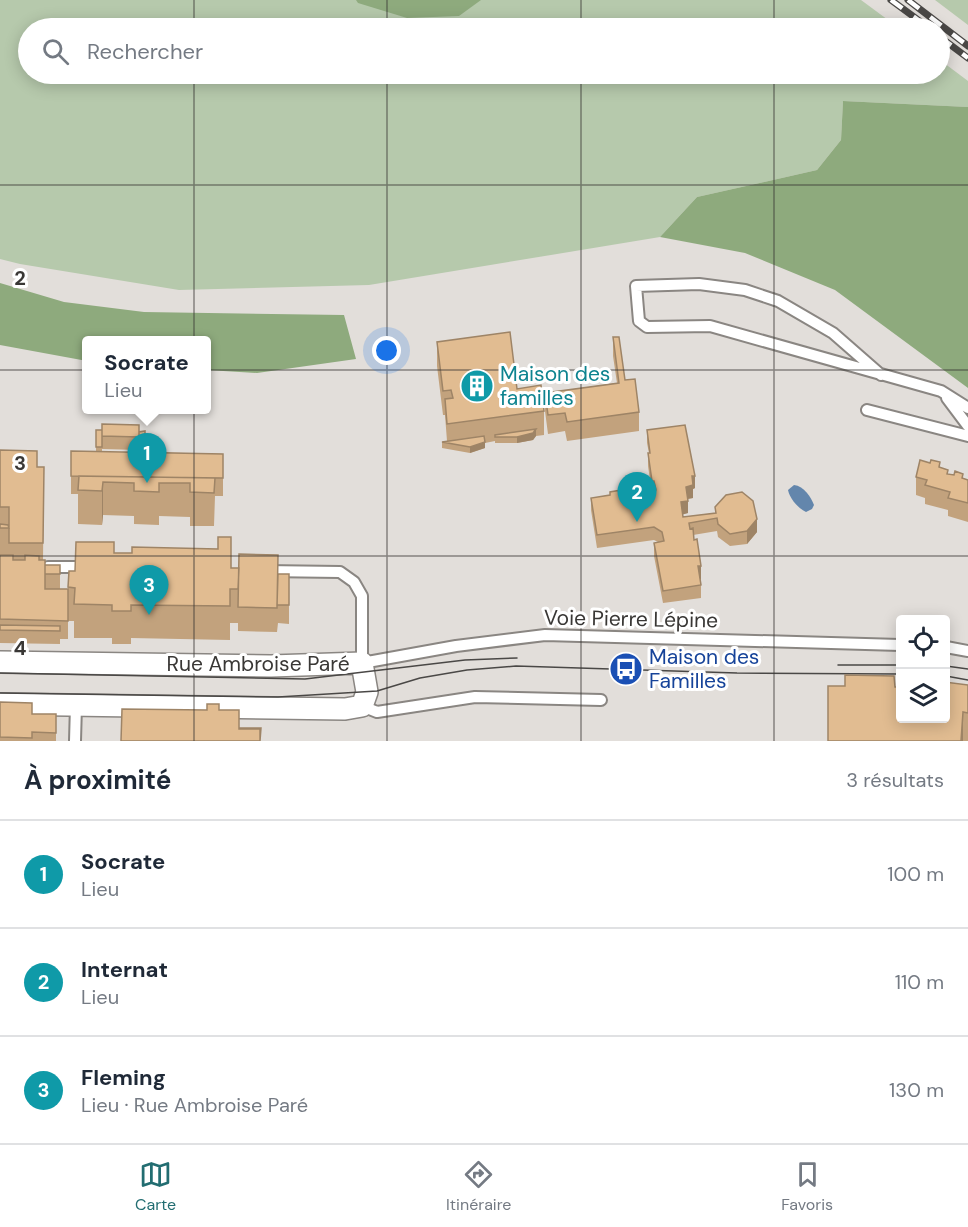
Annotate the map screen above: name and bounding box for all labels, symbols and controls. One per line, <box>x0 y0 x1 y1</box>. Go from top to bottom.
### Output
search box <box>18 18 950 84</box>
icon: search <box>39 35 72 68</box>
text: Rechercher <box>87 37 203 66</box>
text: 2 <box>14 265 26 291</box>
popup <box>82 336 211 414</box>
your location <box>372 336 401 365</box>
text: Socrate <box>104 348 189 377</box>
place label: Maison des familles <box>500 360 610 412</box>
building icon: Maison des familles <box>459 368 495 404</box>
text: Lieu <box>104 377 143 403</box>
pin: 1 <box>128 434 166 483</box>
text: 3 <box>14 450 26 476</box>
pin: 2 <box>618 472 656 522</box>
pin: 3 <box>130 566 168 615</box>
street label: Voie Pierre Lépine <box>544 603 718 635</box>
map controls <box>896 615 950 723</box>
button: locate <box>896 615 950 669</box>
text: 4 <box>14 635 27 661</box>
place label: Maison des Familles <box>649 643 759 695</box>
street label: Rue Ambroise Paré <box>166 650 350 678</box>
bus stop icon: Maison des Familles <box>608 651 644 687</box>
button: layers <box>896 669 950 723</box>
text: À proximité <box>24 763 171 797</box>
text: 3 résultats <box>846 767 944 793</box>
text: Socrate <box>81 847 165 876</box>
text: 1 <box>40 861 47 887</box>
text: 100 m <box>887 861 944 887</box>
text: Lieu <box>81 876 119 902</box>
text: Internat <box>81 955 168 984</box>
text: 2 <box>38 969 49 995</box>
text: 110 m <box>895 969 944 995</box>
text: Lieu <box>81 984 119 1010</box>
text: Fleming <box>81 1063 166 1092</box>
text: 3 <box>37 1077 50 1103</box>
text: 130 m <box>889 1077 944 1103</box>
text: Lieu · Rue Ambroise Paré <box>81 1092 308 1118</box>
tab: Carte <box>135 1158 176 1215</box>
tab: Itinéraire <box>446 1158 511 1215</box>
tab: Favoris <box>781 1158 833 1215</box>

